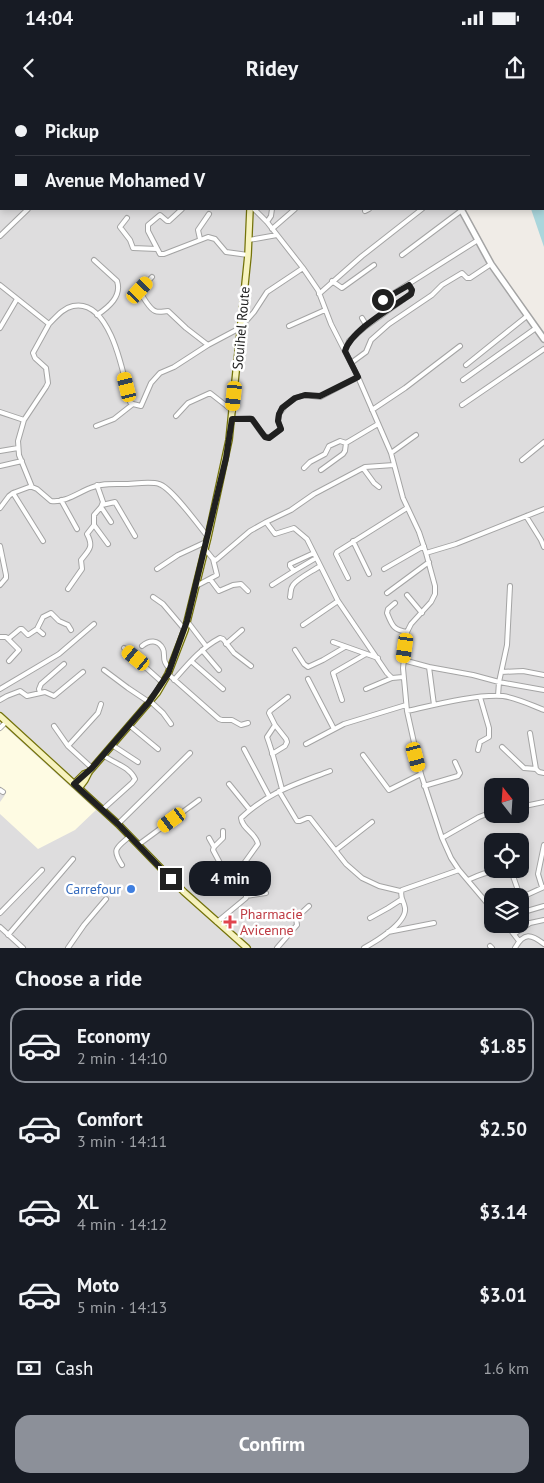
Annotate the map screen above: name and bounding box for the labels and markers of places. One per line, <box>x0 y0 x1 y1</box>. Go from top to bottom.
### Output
place label: Carrefour <box>66 880 121 898</box>
marker: Carrefour <box>125 883 137 895</box>
place label: Pharmacie Avicenne <box>240 905 303 939</box>
marker: Pharmacie Avicenne <box>224 916 236 928</box>

